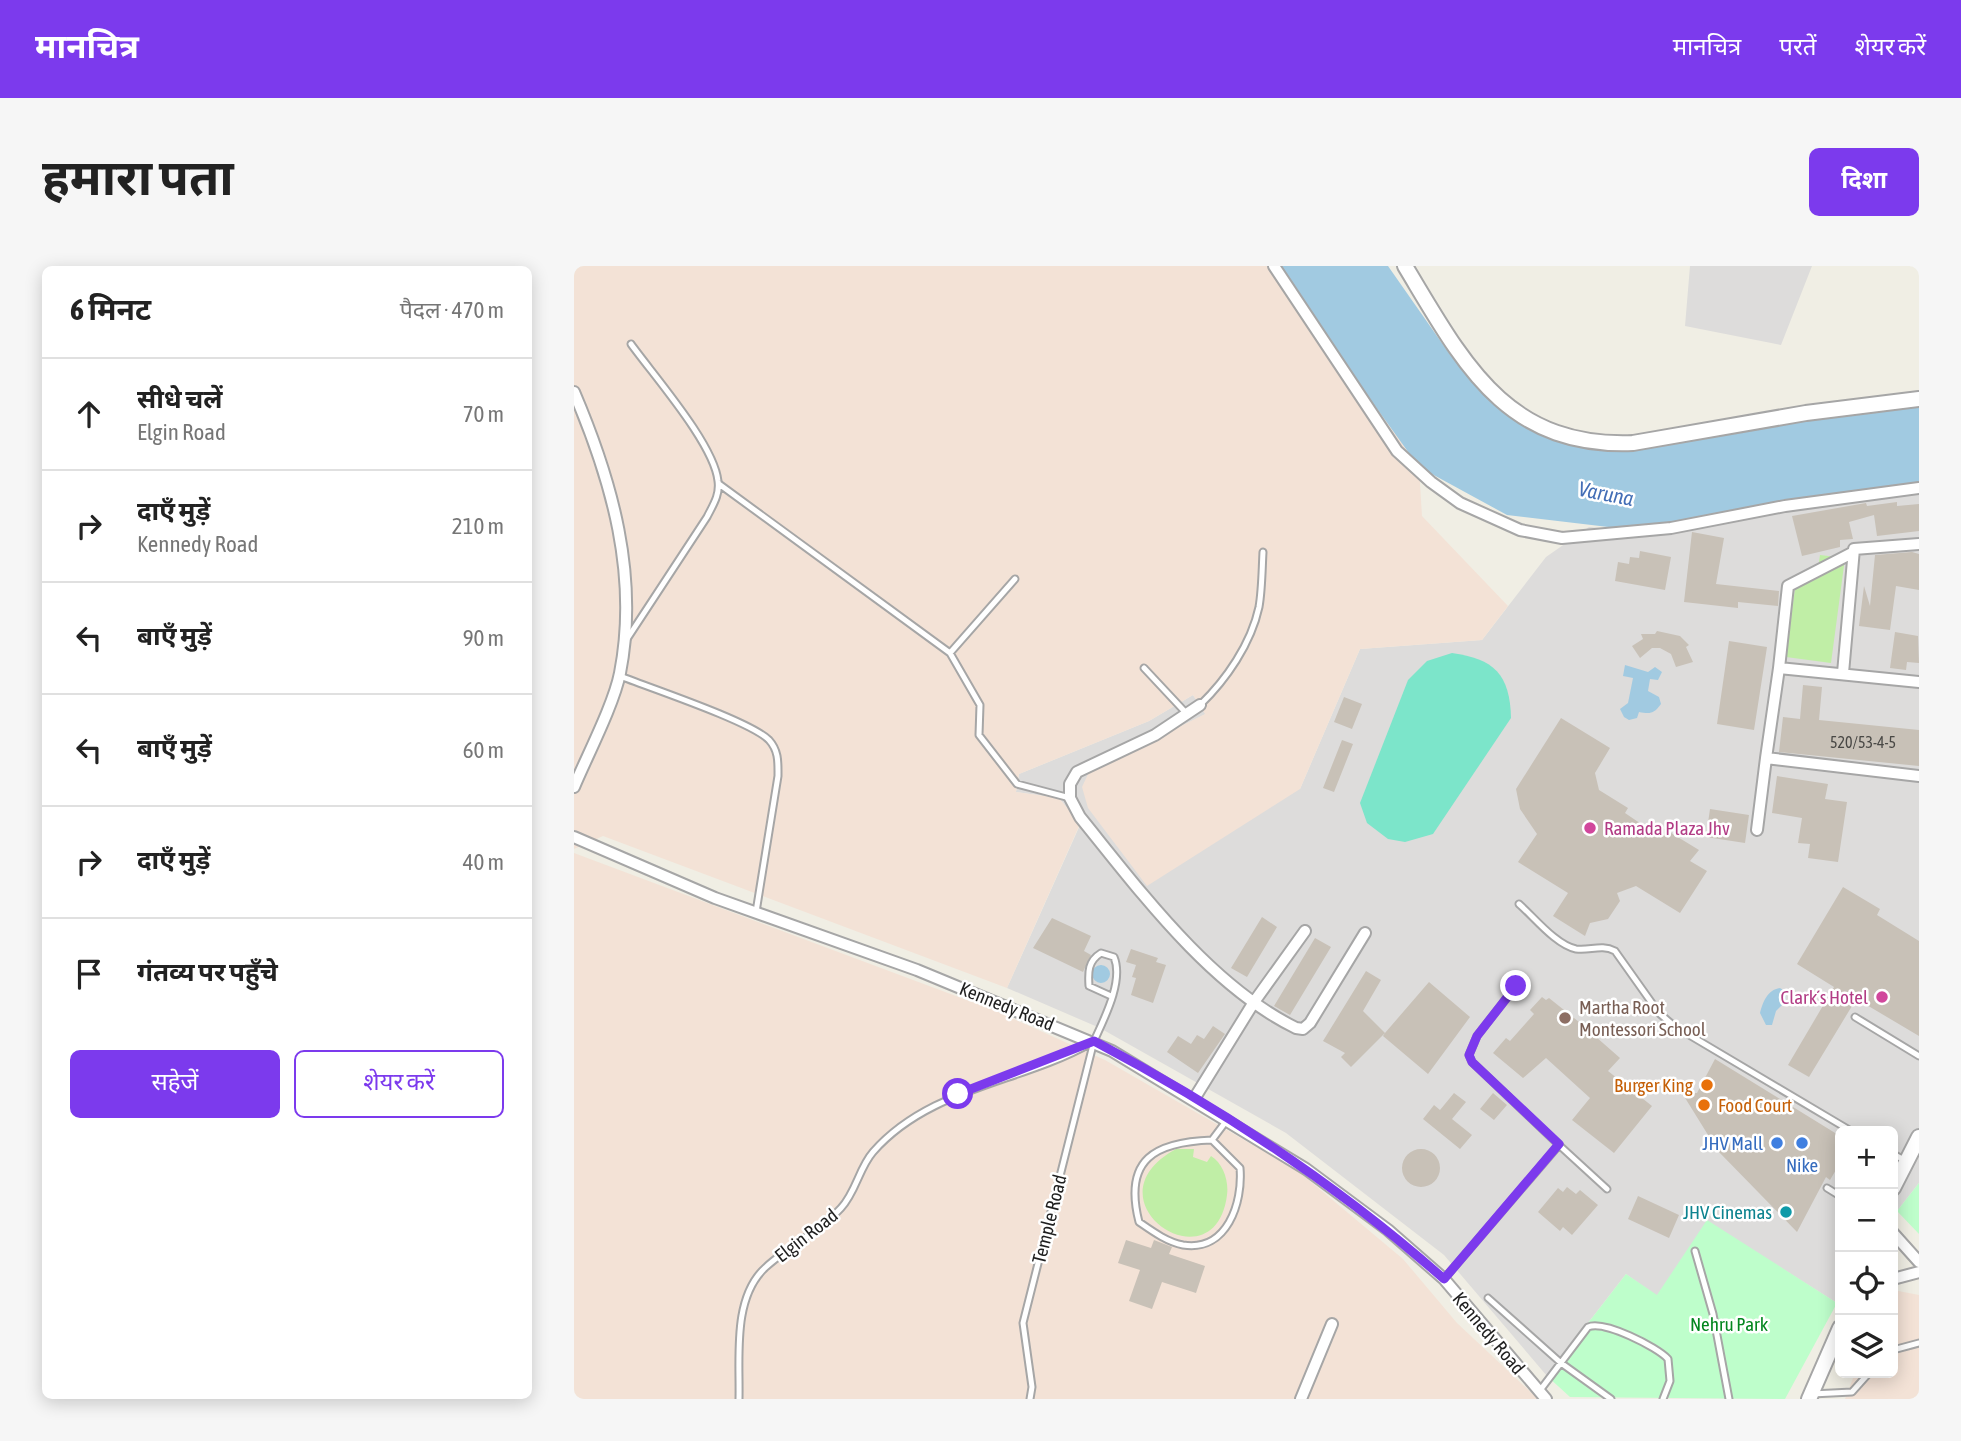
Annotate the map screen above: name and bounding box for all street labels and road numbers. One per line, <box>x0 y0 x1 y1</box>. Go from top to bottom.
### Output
street label: Kennedy Road <box>956 977 1058 1035</box>
street label: Temple Road <box>1027 1172 1071 1266</box>
street label: Elgin Road <box>770 1204 842 1266</box>
street label: Kennedy Road <box>1448 1288 1530 1378</box>

